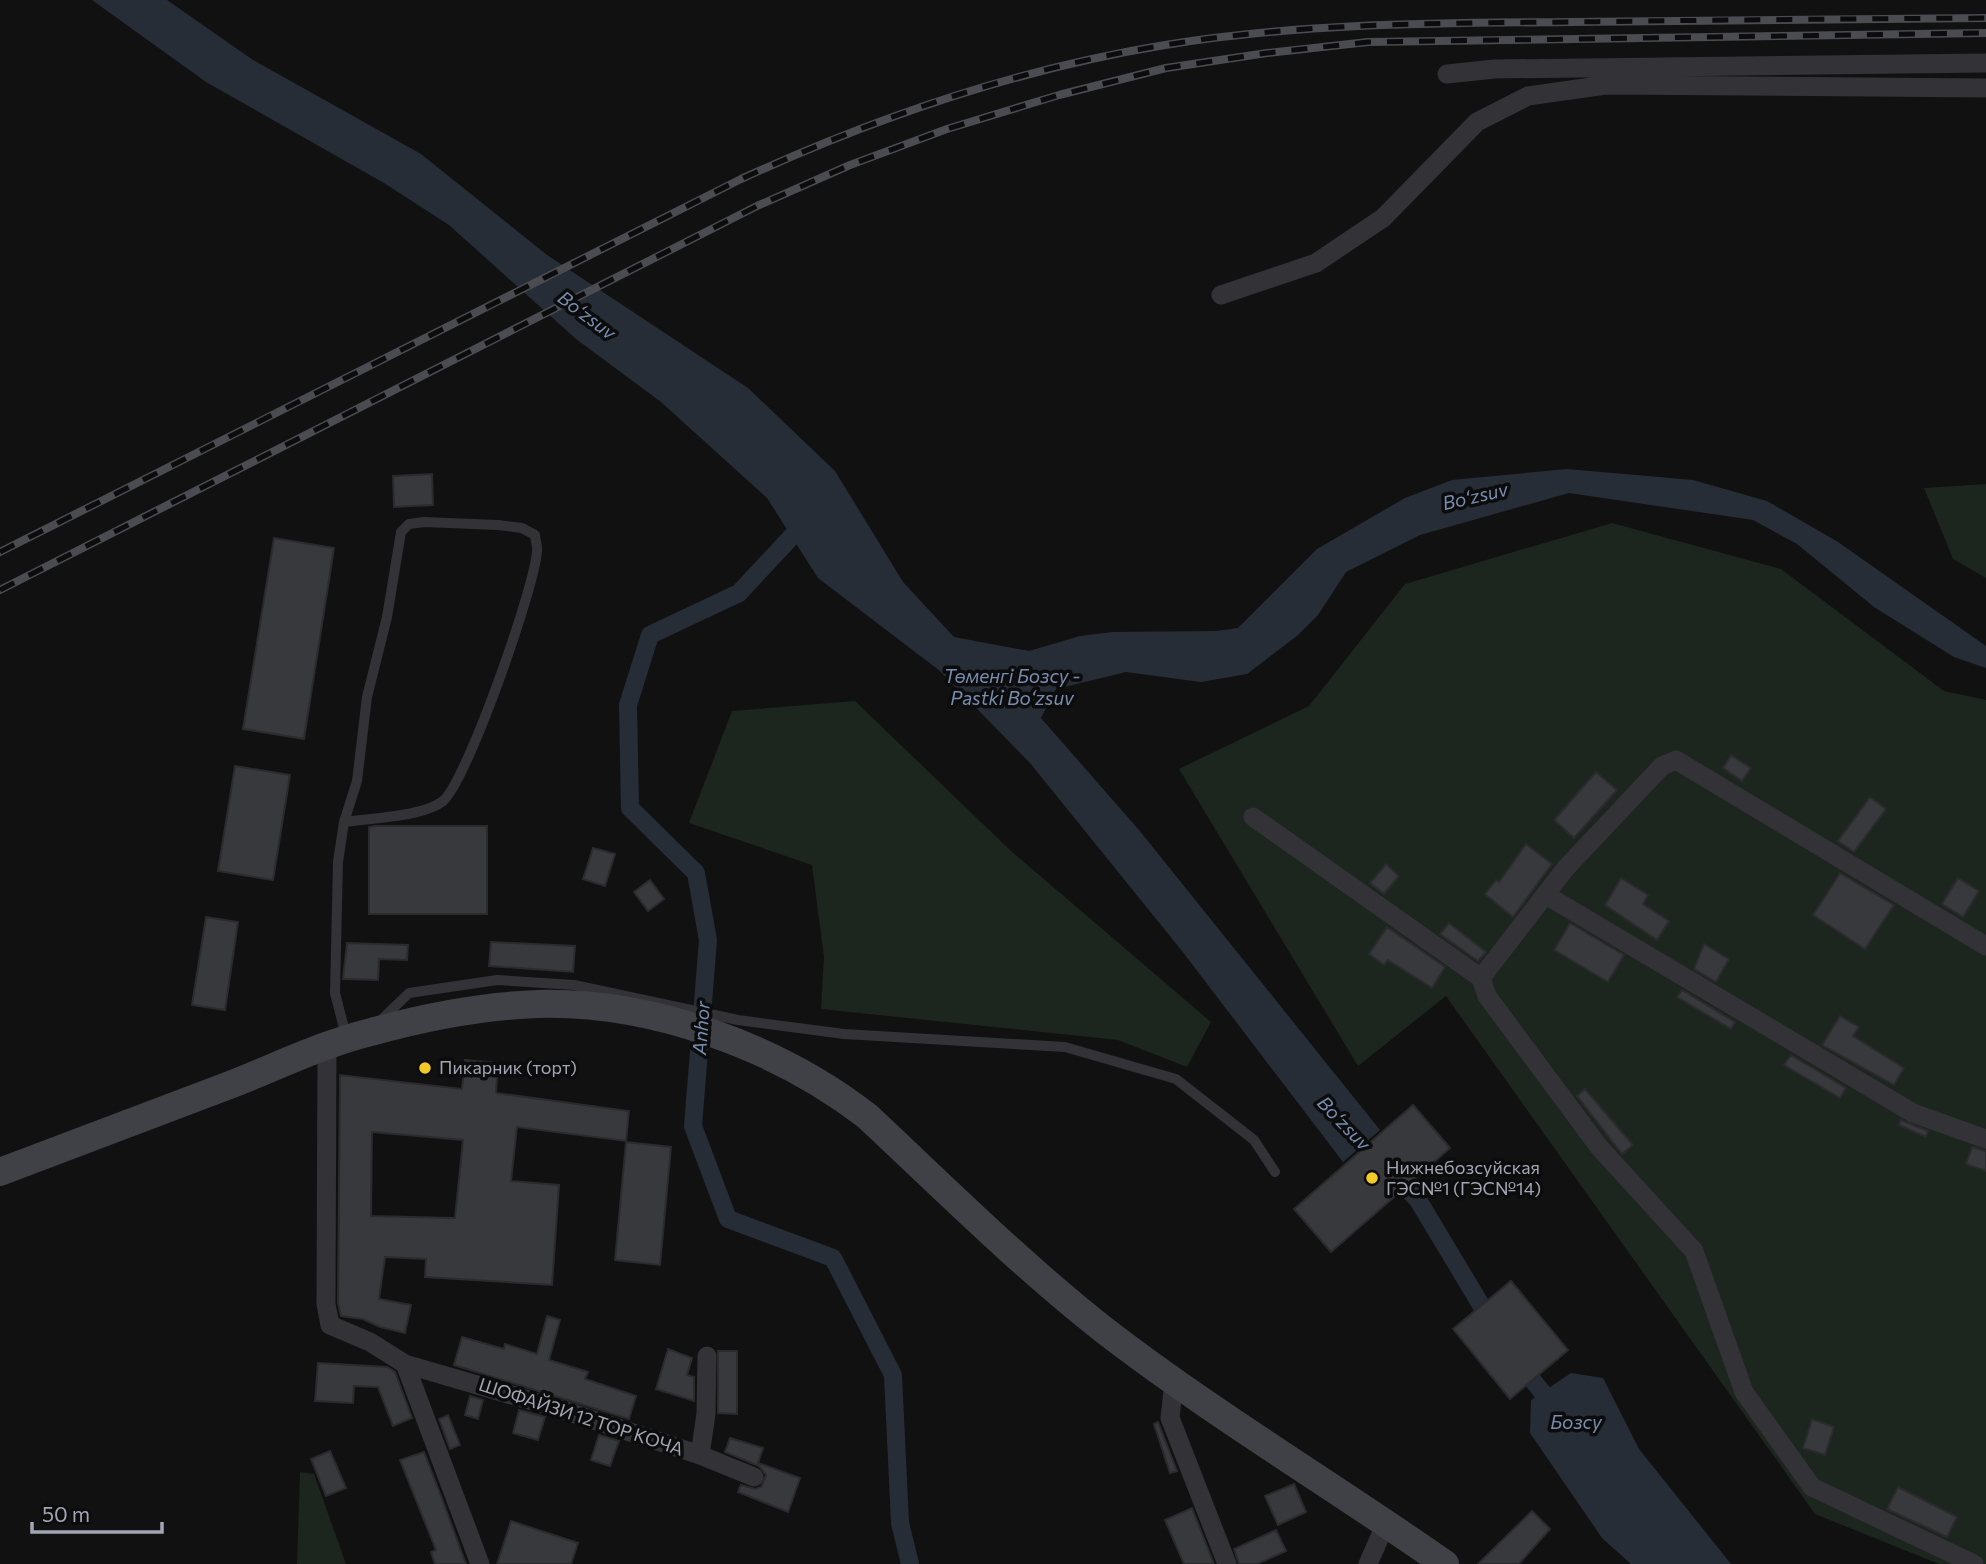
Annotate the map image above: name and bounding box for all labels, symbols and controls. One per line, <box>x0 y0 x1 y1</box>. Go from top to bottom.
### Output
water label: Boʻzsuv <box>554 285 622 345</box>
water label: Boʻzsuv <box>1440 477 1511 514</box>
water label: Төменгі Бозсу - Pastki Boʻzsuv <box>944 664 1080 709</box>
water label: Anhor <box>687 999 714 1057</box>
place label: Пикарник (торт) <box>439 1056 577 1078</box>
marker: Пикарник (торт) <box>417 1060 433 1076</box>
water label: Boʻzsuv <box>1313 1091 1377 1155</box>
place label: Нижнебозсуйская ГЭС№1 (ГЭС№14) <box>1386 1156 1541 1199</box>
marker: Нижнебозсуйская ГЭС№1 (ГЭС№14) <box>1364 1170 1380 1186</box>
street label: ШОФАЙЗИ 12 ТОР КОЧА <box>476 1373 686 1460</box>
water label: Бозсу <box>1550 1410 1603 1433</box>
scale bar <box>32 1490 161 1534</box>
text: 50 m <box>42 1501 90 1526</box>

